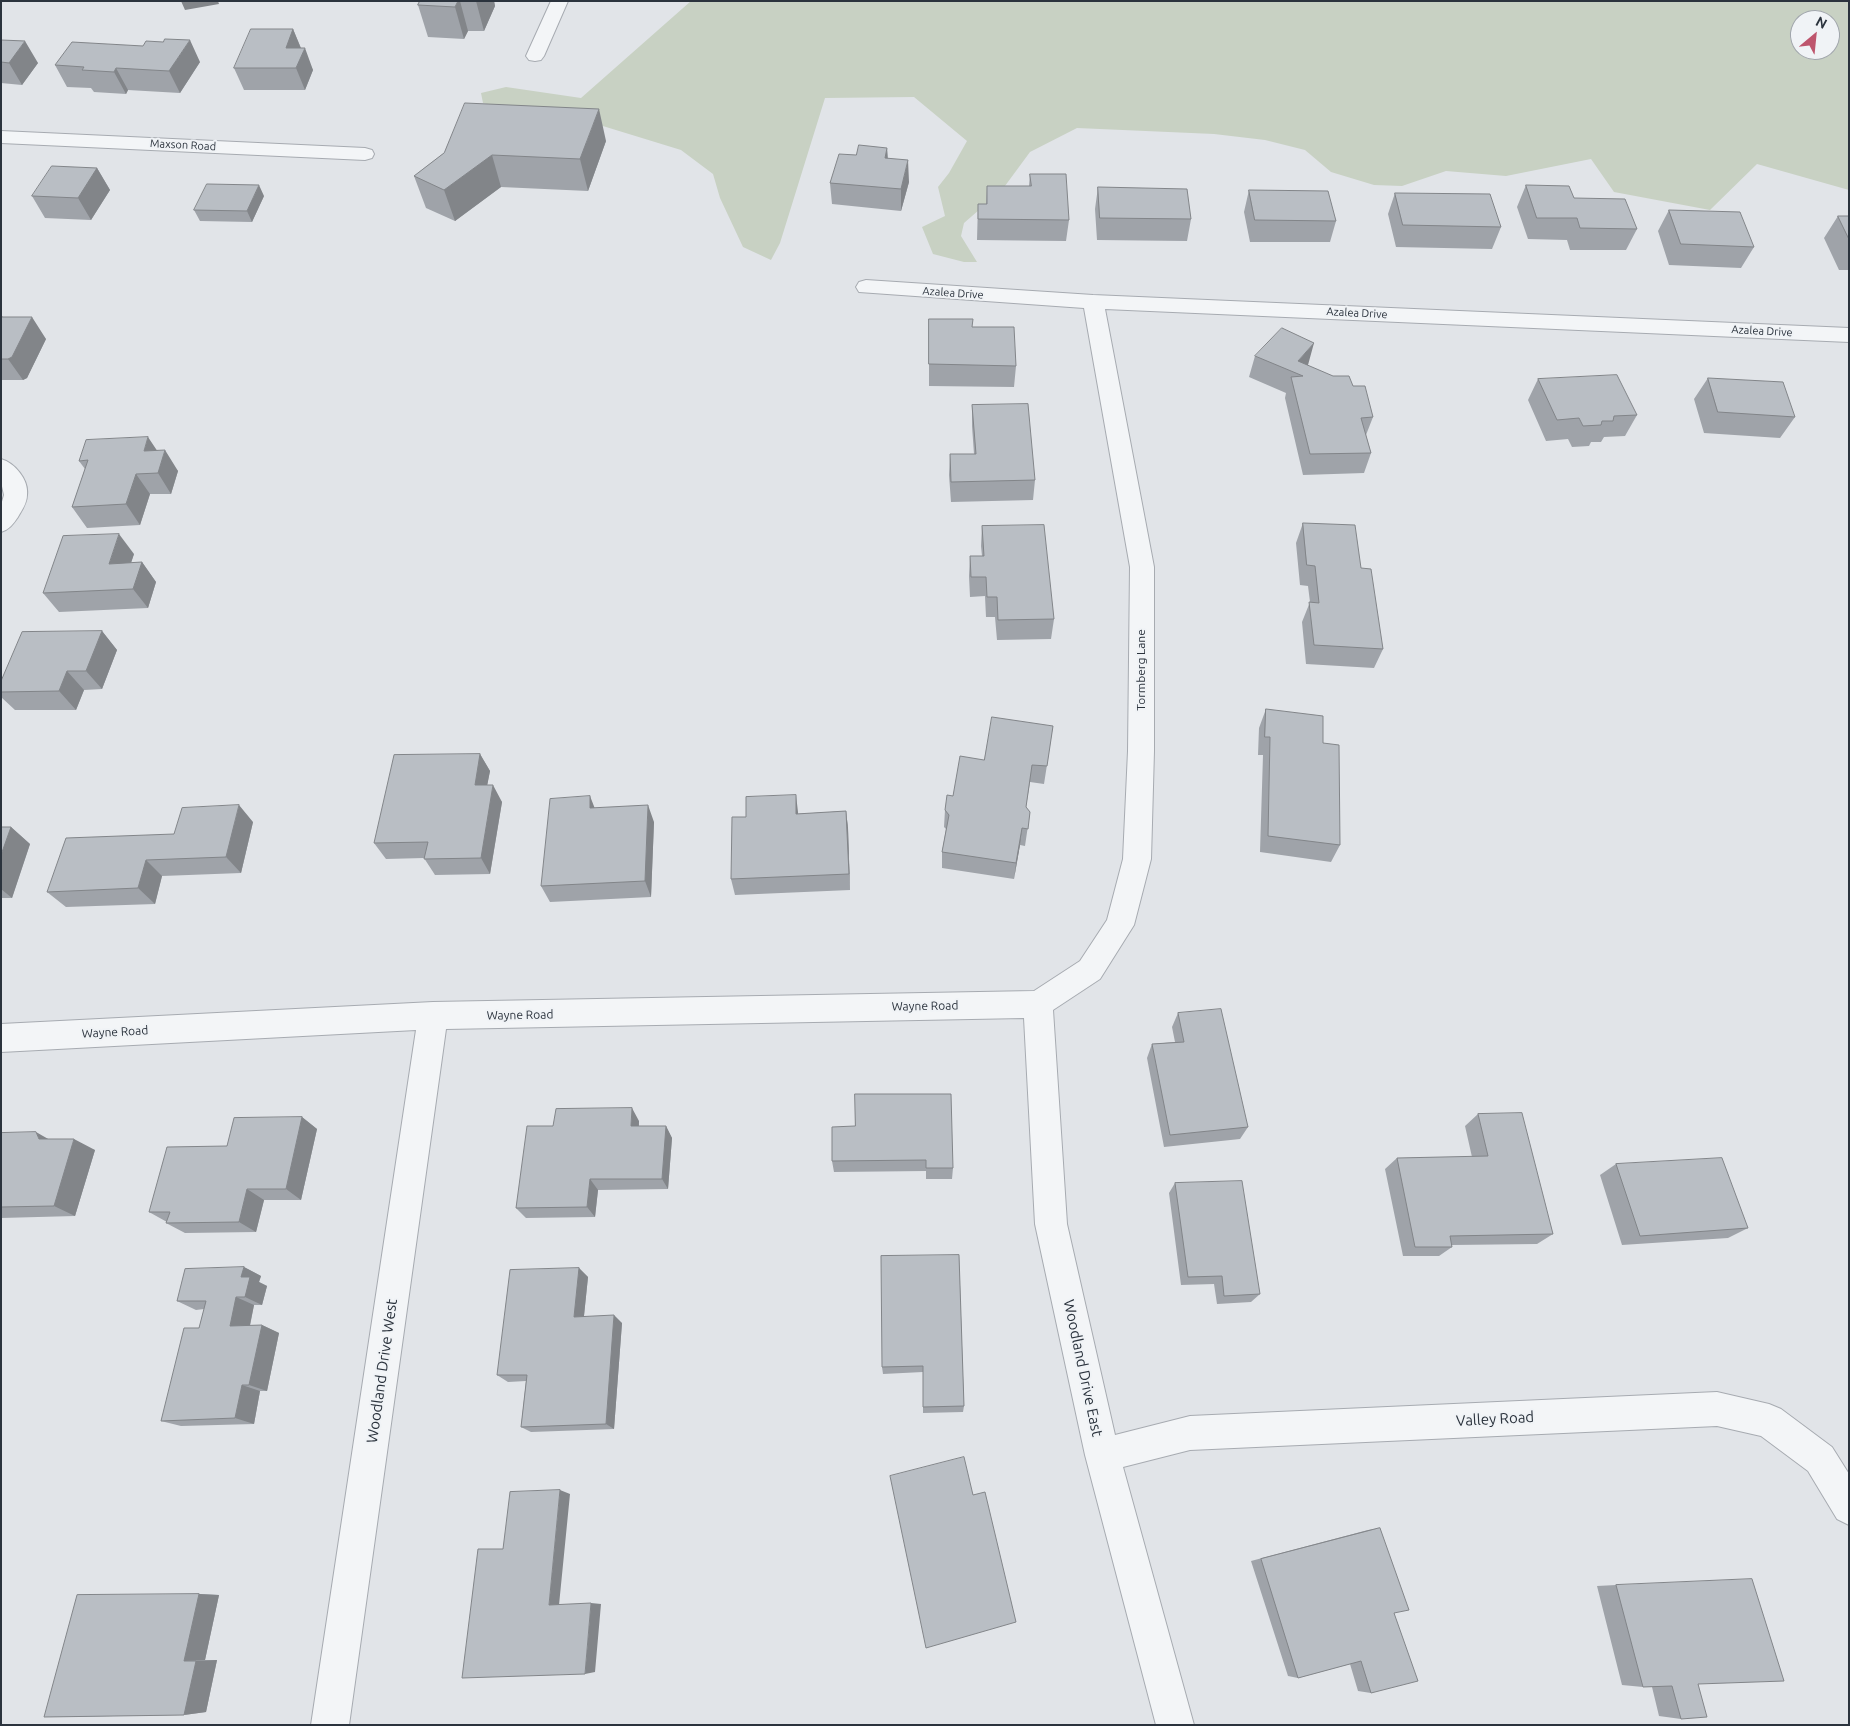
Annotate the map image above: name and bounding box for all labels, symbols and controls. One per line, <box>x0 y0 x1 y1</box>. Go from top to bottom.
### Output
north arrow <box>1790 10 1840 60</box>
text: N <box>1813 13 1830 32</box>
street label: Maxson Road <box>150 137 216 153</box>
street label: Azalea Drive <box>922 284 984 302</box>
street label: Azalea Drive <box>1326 305 1388 321</box>
street label: Azalea Drive <box>1731 323 1793 339</box>
street label: Tormberg Lane <box>1134 629 1148 711</box>
street label: Wayne Road <box>892 998 958 1014</box>
street label: Wayne Road <box>487 1007 553 1023</box>
street label: Wayne Road <box>81 1023 149 1041</box>
street label: Woodland Drive West <box>363 1298 401 1444</box>
street label: Woodland Drive East <box>1060 1298 1106 1438</box>
street label: Valley Road <box>1455 1408 1535 1430</box>

